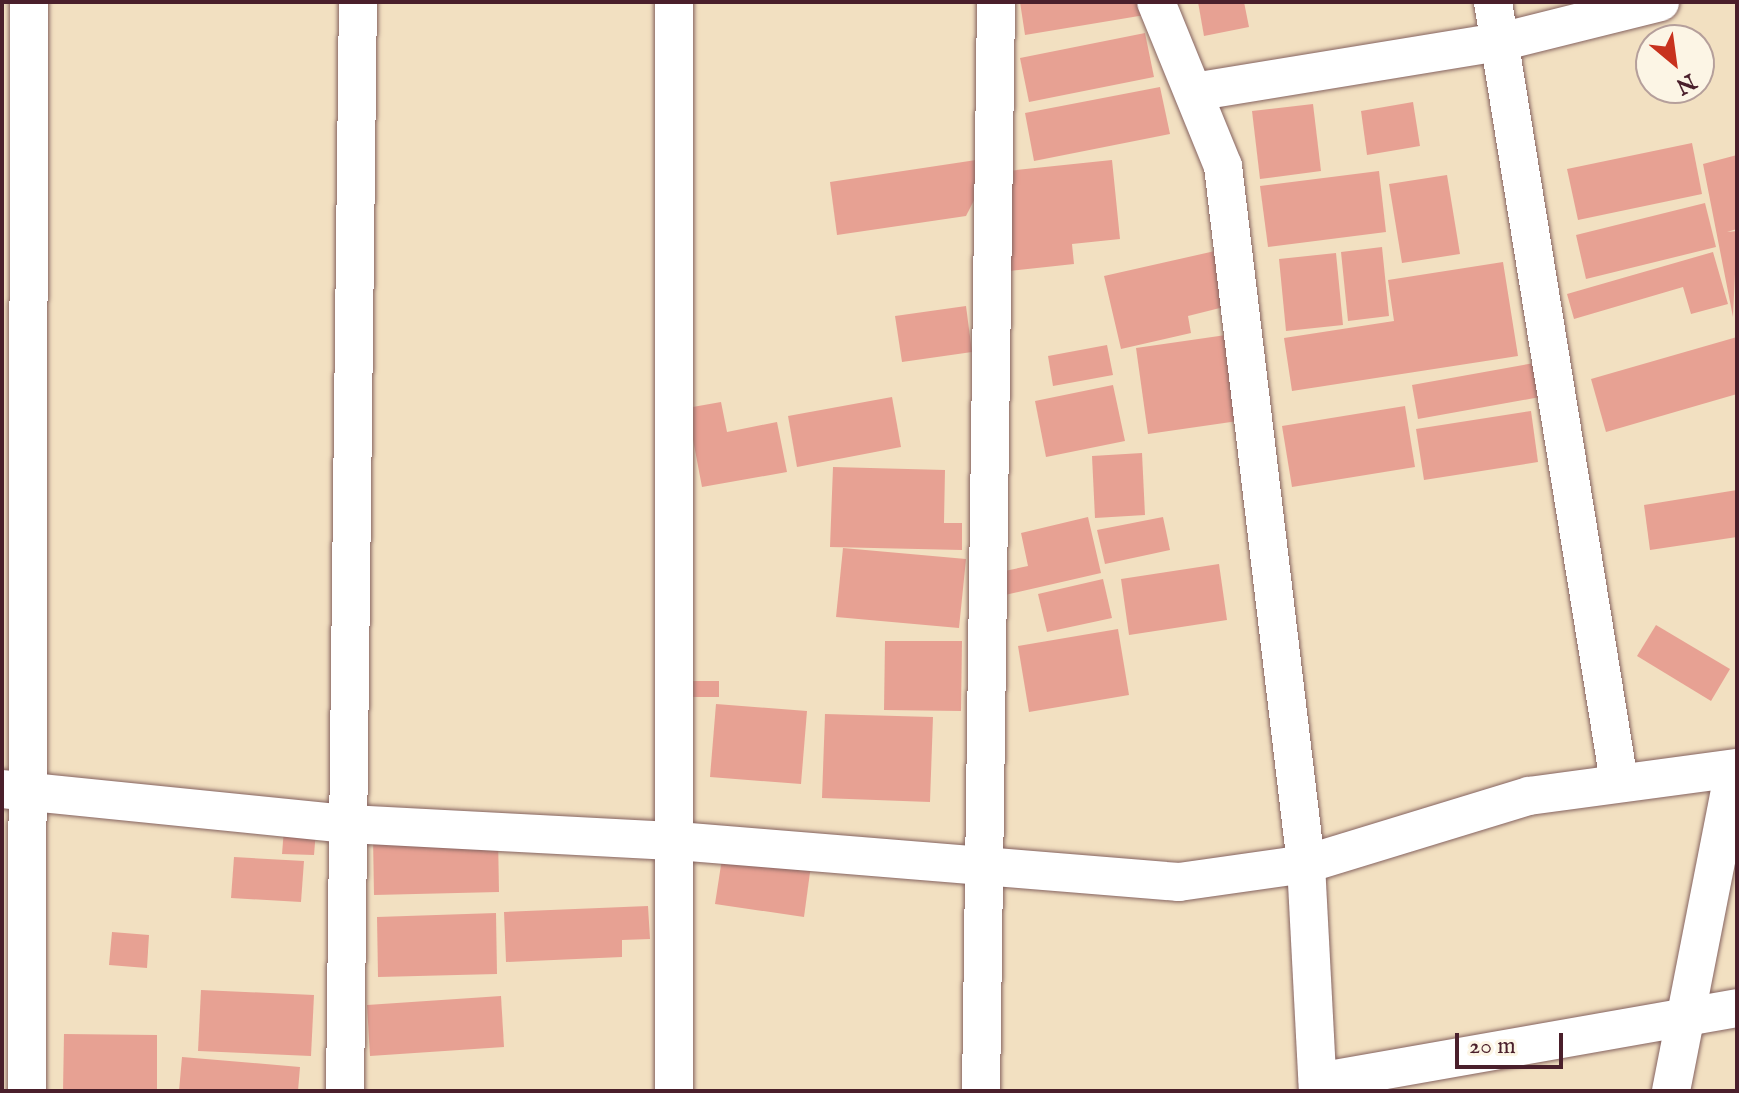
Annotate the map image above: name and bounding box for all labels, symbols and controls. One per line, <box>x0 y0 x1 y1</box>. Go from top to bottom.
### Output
north arrow <box>1635 24 1715 104</box>
text: N <box>1671 66 1701 100</box>
scale bar <box>1459 1017 1567 1067</box>
text: 20 m <box>1469 1031 1516 1062</box>

